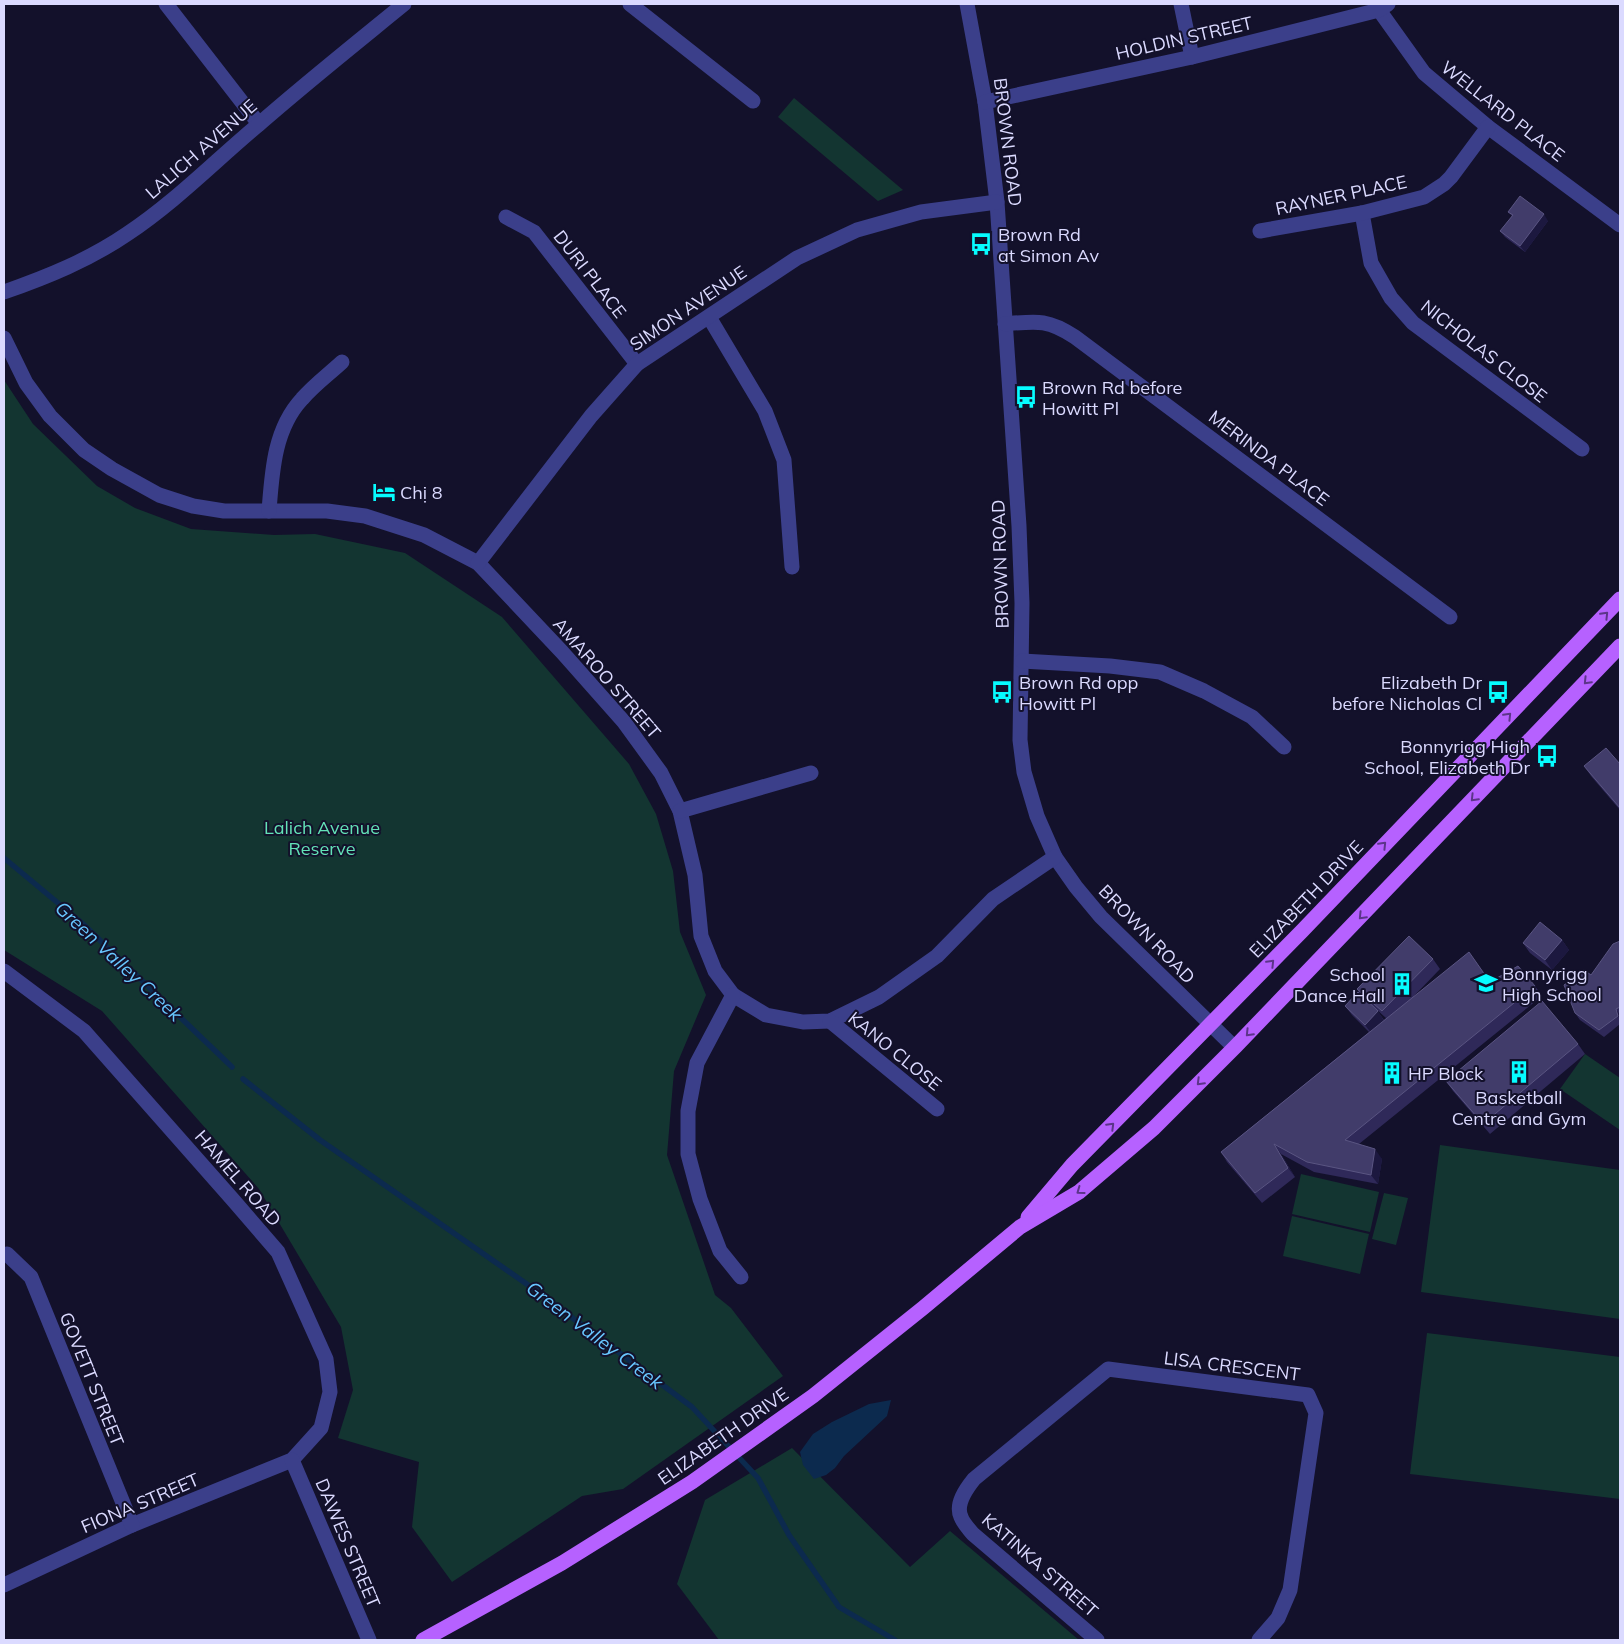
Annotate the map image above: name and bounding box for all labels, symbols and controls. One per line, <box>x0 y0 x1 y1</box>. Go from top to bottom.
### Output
street label: HOLDIN STREET <box>1113 11 1255 65</box>
street label: WELLARD PLACE <box>1437 56 1569 166</box>
street label: BROWN ROAD <box>989 77 1027 207</box>
street label: LALICH AVENUE <box>140 94 262 204</box>
street label: RAYNER PLACE <box>1273 170 1409 220</box>
place label: Brown Rd at Simon Av <box>998 223 1099 267</box>
street label: DURI PLACE <box>548 225 632 323</box>
bus stop icon: Brown Rd at Simon Av <box>968 231 994 257</box>
street label: SIMON AVENUE <box>625 260 751 356</box>
street label: NICHOLAS CLOSE <box>1416 295 1552 407</box>
place label: Brown Rd before Howitt Pl <box>1042 376 1182 420</box>
bus stop icon: Brown Rd before Howitt Pl <box>1013 384 1039 410</box>
street label: MERINDA PLACE <box>1204 405 1334 511</box>
hotel icon: Chị 8 <box>371 479 397 505</box>
place label: Chị 8 <box>400 481 443 504</box>
street label: BROWN ROAD <box>986 499 1014 629</box>
one-way arrow <box>1599 612 1608 621</box>
street label: AMAROO STREET <box>548 613 666 743</box>
place label: Brown Rd opp Howitt Pl <box>1019 671 1138 715</box>
place label: Elizabeth Dr before Nicholas Cl <box>1332 671 1482 715</box>
one-way arrow <box>1584 676 1593 685</box>
bus stop icon: Brown Rd opp Howitt Pl <box>989 679 1015 705</box>
bus stop icon: Elizabeth Dr before Nicholas Cl <box>1485 679 1511 705</box>
one-way arrow <box>1502 712 1511 721</box>
place label: Bonnyrigg High School, Elizabeth Dr <box>1364 735 1530 779</box>
bus stop icon: Bonnyrigg High School, Elizabeth Dr <box>1534 743 1560 769</box>
one-way arrow <box>1471 793 1480 802</box>
park label: Lalich Avenue Reserve <box>264 816 380 860</box>
street label: ELIZABETH DRIVE <box>1244 835 1368 963</box>
one-way arrow <box>1377 842 1386 851</box>
street label: BROWN ROAD <box>1094 880 1200 988</box>
water label: Green Valley Creek <box>50 896 189 1027</box>
one-way arrow <box>1359 910 1368 919</box>
one-way arrow <box>1265 959 1274 968</box>
place label: Bonnyrigg High School <box>1502 962 1602 1006</box>
place label: School Dance Hall <box>1294 963 1385 1007</box>
school or university icon: Bonnyrigg High School <box>1473 970 1499 996</box>
building icon: School Dance Hall <box>1389 971 1415 997</box>
street label: KANO CLOSE <box>844 1006 946 1096</box>
one-way arrow <box>1246 1027 1255 1036</box>
building icon: Basketball Centre and Gym <box>1506 1059 1532 1085</box>
building icon: HP Block <box>1379 1060 1405 1086</box>
place label: HP Block <box>1408 1062 1484 1085</box>
one-way arrow <box>1197 1076 1206 1085</box>
place label: Basketball Centre and Gym <box>1452 1086 1586 1130</box>
one-way arrow <box>1105 1122 1114 1131</box>
street label: HAMEL ROAD <box>190 1125 286 1231</box>
one-way arrow <box>1076 1184 1085 1194</box>
water label: Green Valley Creek <box>522 1276 669 1395</box>
street label: GOVETT STREET <box>55 1309 129 1449</box>
street label: LISA CRESCENT <box>1163 1346 1302 1386</box>
street label: ELIZABETH DRIVE <box>653 1382 793 1490</box>
street label: FIONA STREET <box>77 1468 203 1538</box>
street label: DAWES STREET <box>310 1475 386 1611</box>
street label: KATINKA STREET <box>977 1508 1103 1622</box>

